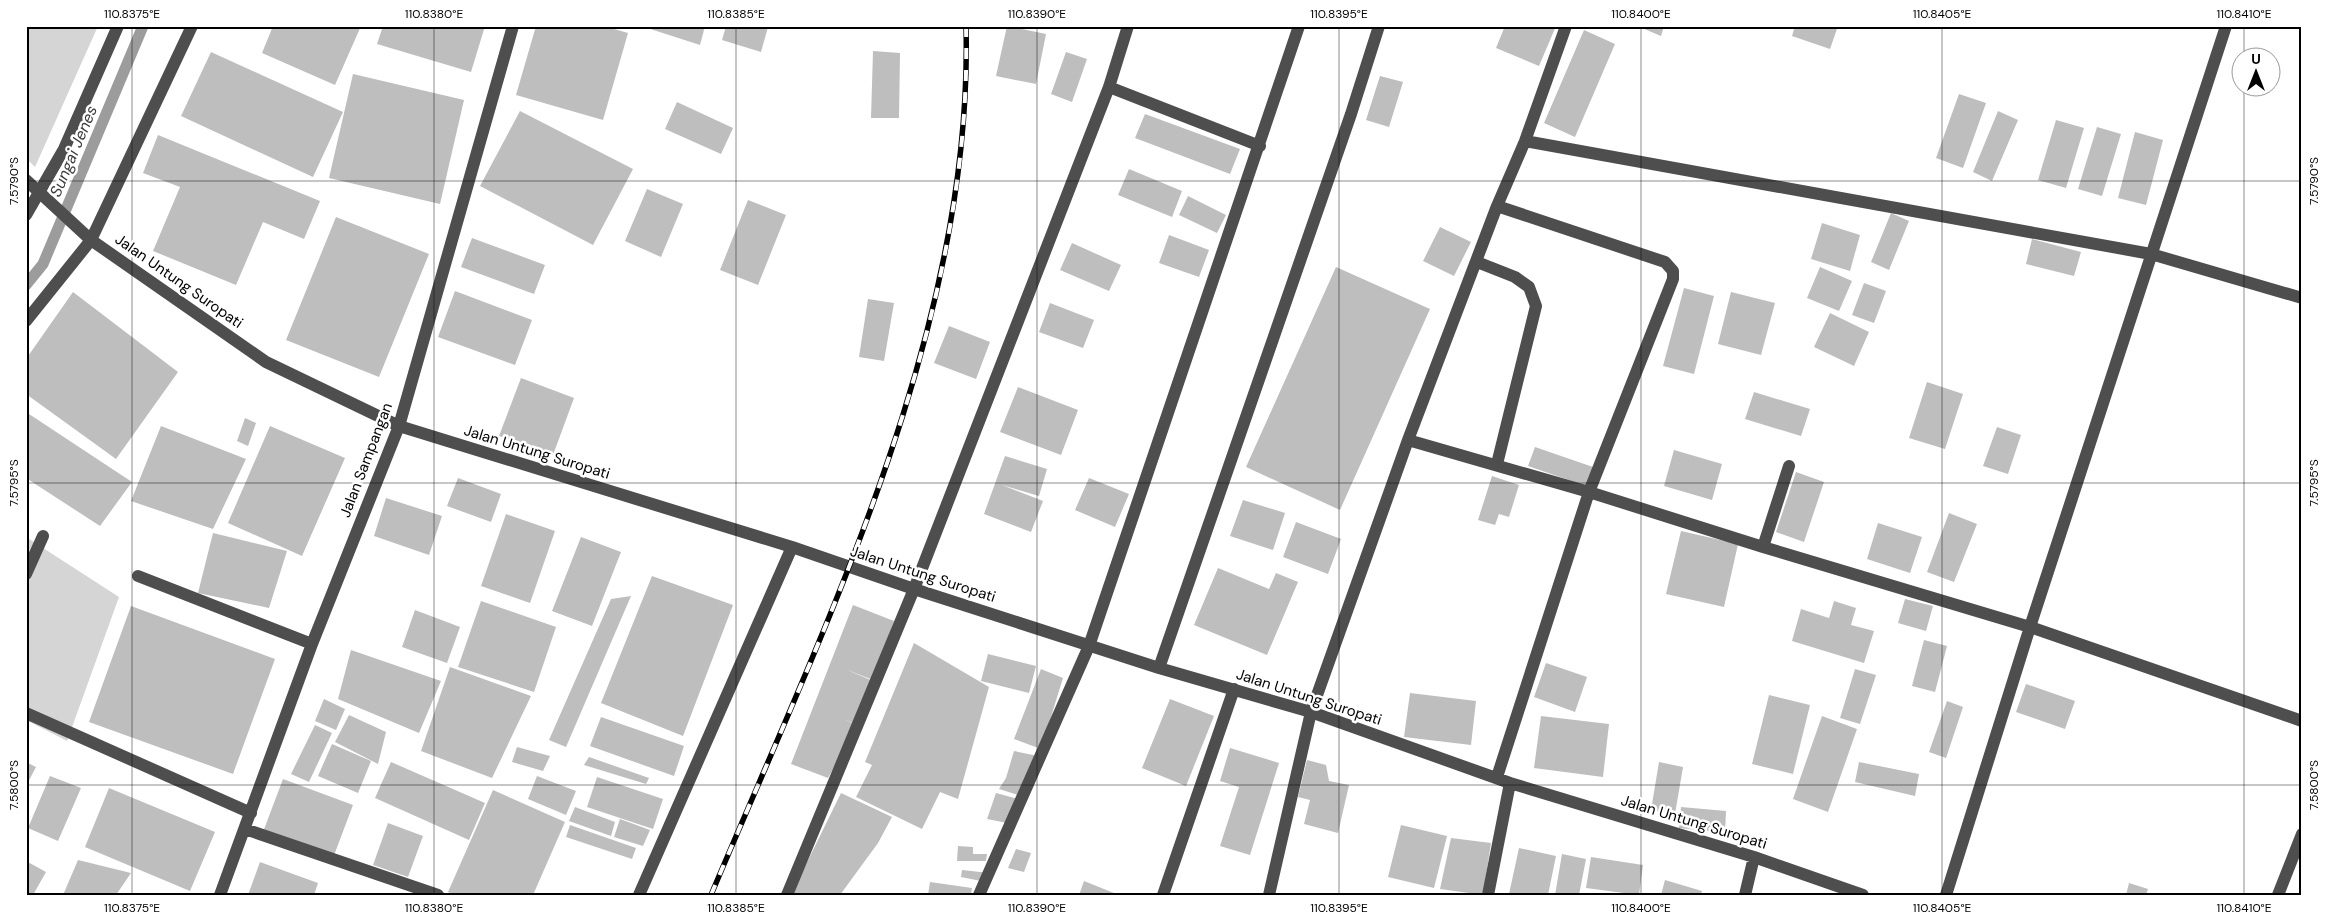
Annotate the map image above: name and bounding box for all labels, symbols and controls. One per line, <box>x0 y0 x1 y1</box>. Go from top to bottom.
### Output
text: 110.8375°E <box>104 6 160 22</box>
text: 110.8380°E <box>405 6 463 22</box>
text: 110.8385°E <box>707 6 765 22</box>
text: 110.8390°E <box>1008 6 1066 22</box>
text: 110.8395°E <box>1310 6 1368 22</box>
text: 110.8400°E <box>1611 6 1671 22</box>
text: 110.8405°E <box>1913 6 1972 22</box>
text: 110.8410°E <box>2216 6 2272 22</box>
north arrow <box>2230 48 2280 98</box>
text: U <box>2251 50 2261 68</box>
water label: Sungai Jenes <box>45 102 102 200</box>
text: 7.5790°S <box>6 157 22 205</box>
text: 7.5790°S <box>2306 157 2322 205</box>
street label: Jalan Untung Suropati <box>111 229 247 333</box>
street label: Jalan Sampangan <box>335 400 397 520</box>
street label: Jalan Untung Suropati <box>461 420 613 484</box>
text: 7.5795°S <box>6 459 22 507</box>
text: 7.5795°S <box>2306 459 2322 507</box>
street label: Jalan Untung Suropati <box>848 541 998 607</box>
street label: Jalan Untung Suropati <box>1234 664 1384 730</box>
text: 7.5800°S <box>6 760 22 810</box>
text: 7.5800°S <box>2306 760 2322 810</box>
street label: Jalan Untung Suropati <box>1618 790 1770 854</box>
text: 110.8375°E <box>104 900 160 916</box>
text: 110.8380°E <box>405 900 463 916</box>
text: 110.8385°E <box>707 900 765 916</box>
text: 110.8390°E <box>1008 900 1066 916</box>
text: 110.8395°E <box>1310 900 1368 916</box>
text: 110.8400°E <box>1611 900 1671 916</box>
text: 110.8405°E <box>1913 900 1972 916</box>
text: 110.8410°E <box>2216 900 2272 916</box>

